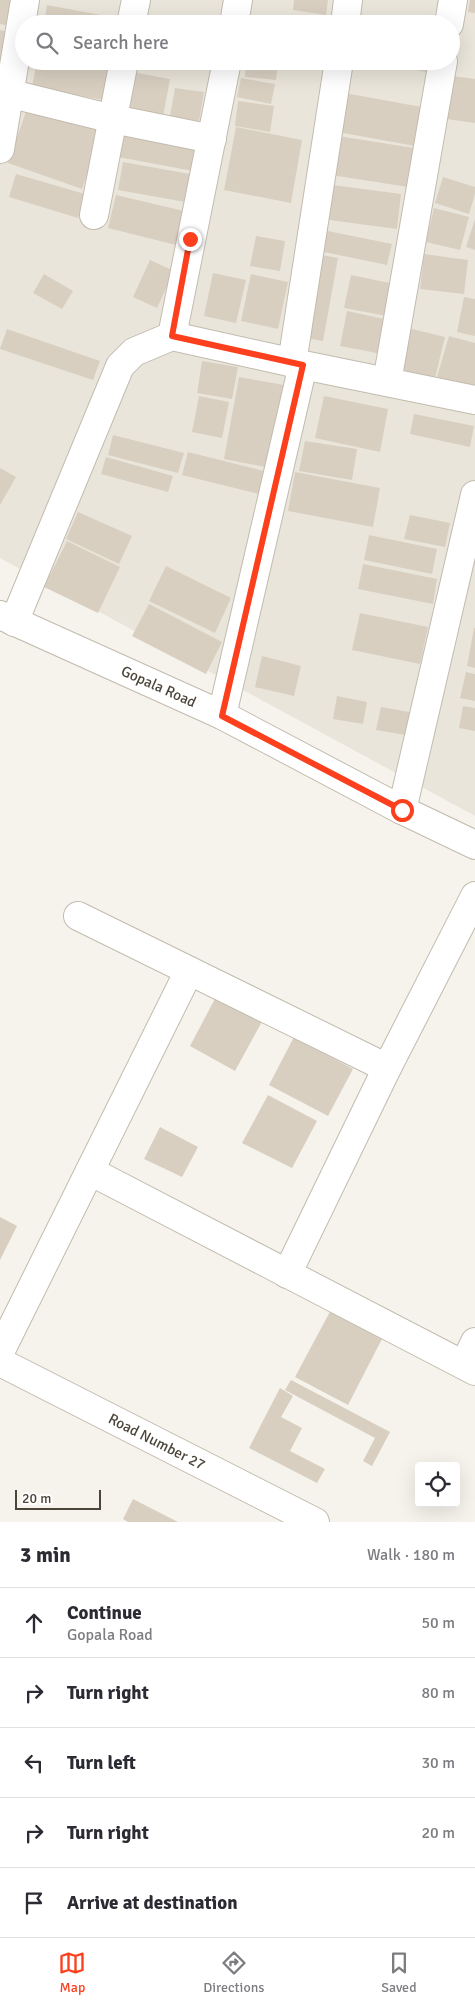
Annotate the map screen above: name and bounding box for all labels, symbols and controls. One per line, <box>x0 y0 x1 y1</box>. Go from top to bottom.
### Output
search box <box>15 15 460 70</box>
icon: search <box>33 29 61 57</box>
text: Search here <box>73 31 169 55</box>
route end <box>179 228 202 251</box>
street label: Gopala Road <box>118 662 199 711</box>
route start <box>391 799 414 822</box>
street label: Road Number 27 <box>105 1410 208 1474</box>
map controls <box>415 1462 460 1507</box>
button: locate <box>415 1462 460 1507</box>
scale bar <box>15 1487 101 1510</box>
text: 20 m <box>22 1490 51 1507</box>
text: 3 min <box>20 1542 71 1568</box>
text: Walk · 180 m <box>367 1545 455 1565</box>
text: Continue <box>67 1601 142 1625</box>
icon: ahead <box>20 1609 48 1637</box>
text: 50 m <box>421 1613 455 1633</box>
text: Gopala Road <box>67 1625 153 1645</box>
icon: right <box>20 1679 48 1707</box>
text: Turn right <box>67 1681 149 1705</box>
text: 80 m <box>421 1683 455 1703</box>
icon: left <box>20 1749 48 1777</box>
text: Turn left <box>67 1751 136 1775</box>
text: 30 m <box>421 1753 455 1773</box>
icon: right <box>20 1819 48 1847</box>
text: Turn right <box>67 1821 149 1845</box>
text: 20 m <box>421 1823 455 1843</box>
icon: arrive <box>20 1889 48 1917</box>
text: Arrive at destination <box>67 1891 238 1915</box>
tab: Map <box>58 1949 86 1996</box>
tab: Directions <box>203 1949 264 1996</box>
tab: Saved <box>381 1949 417 1996</box>

